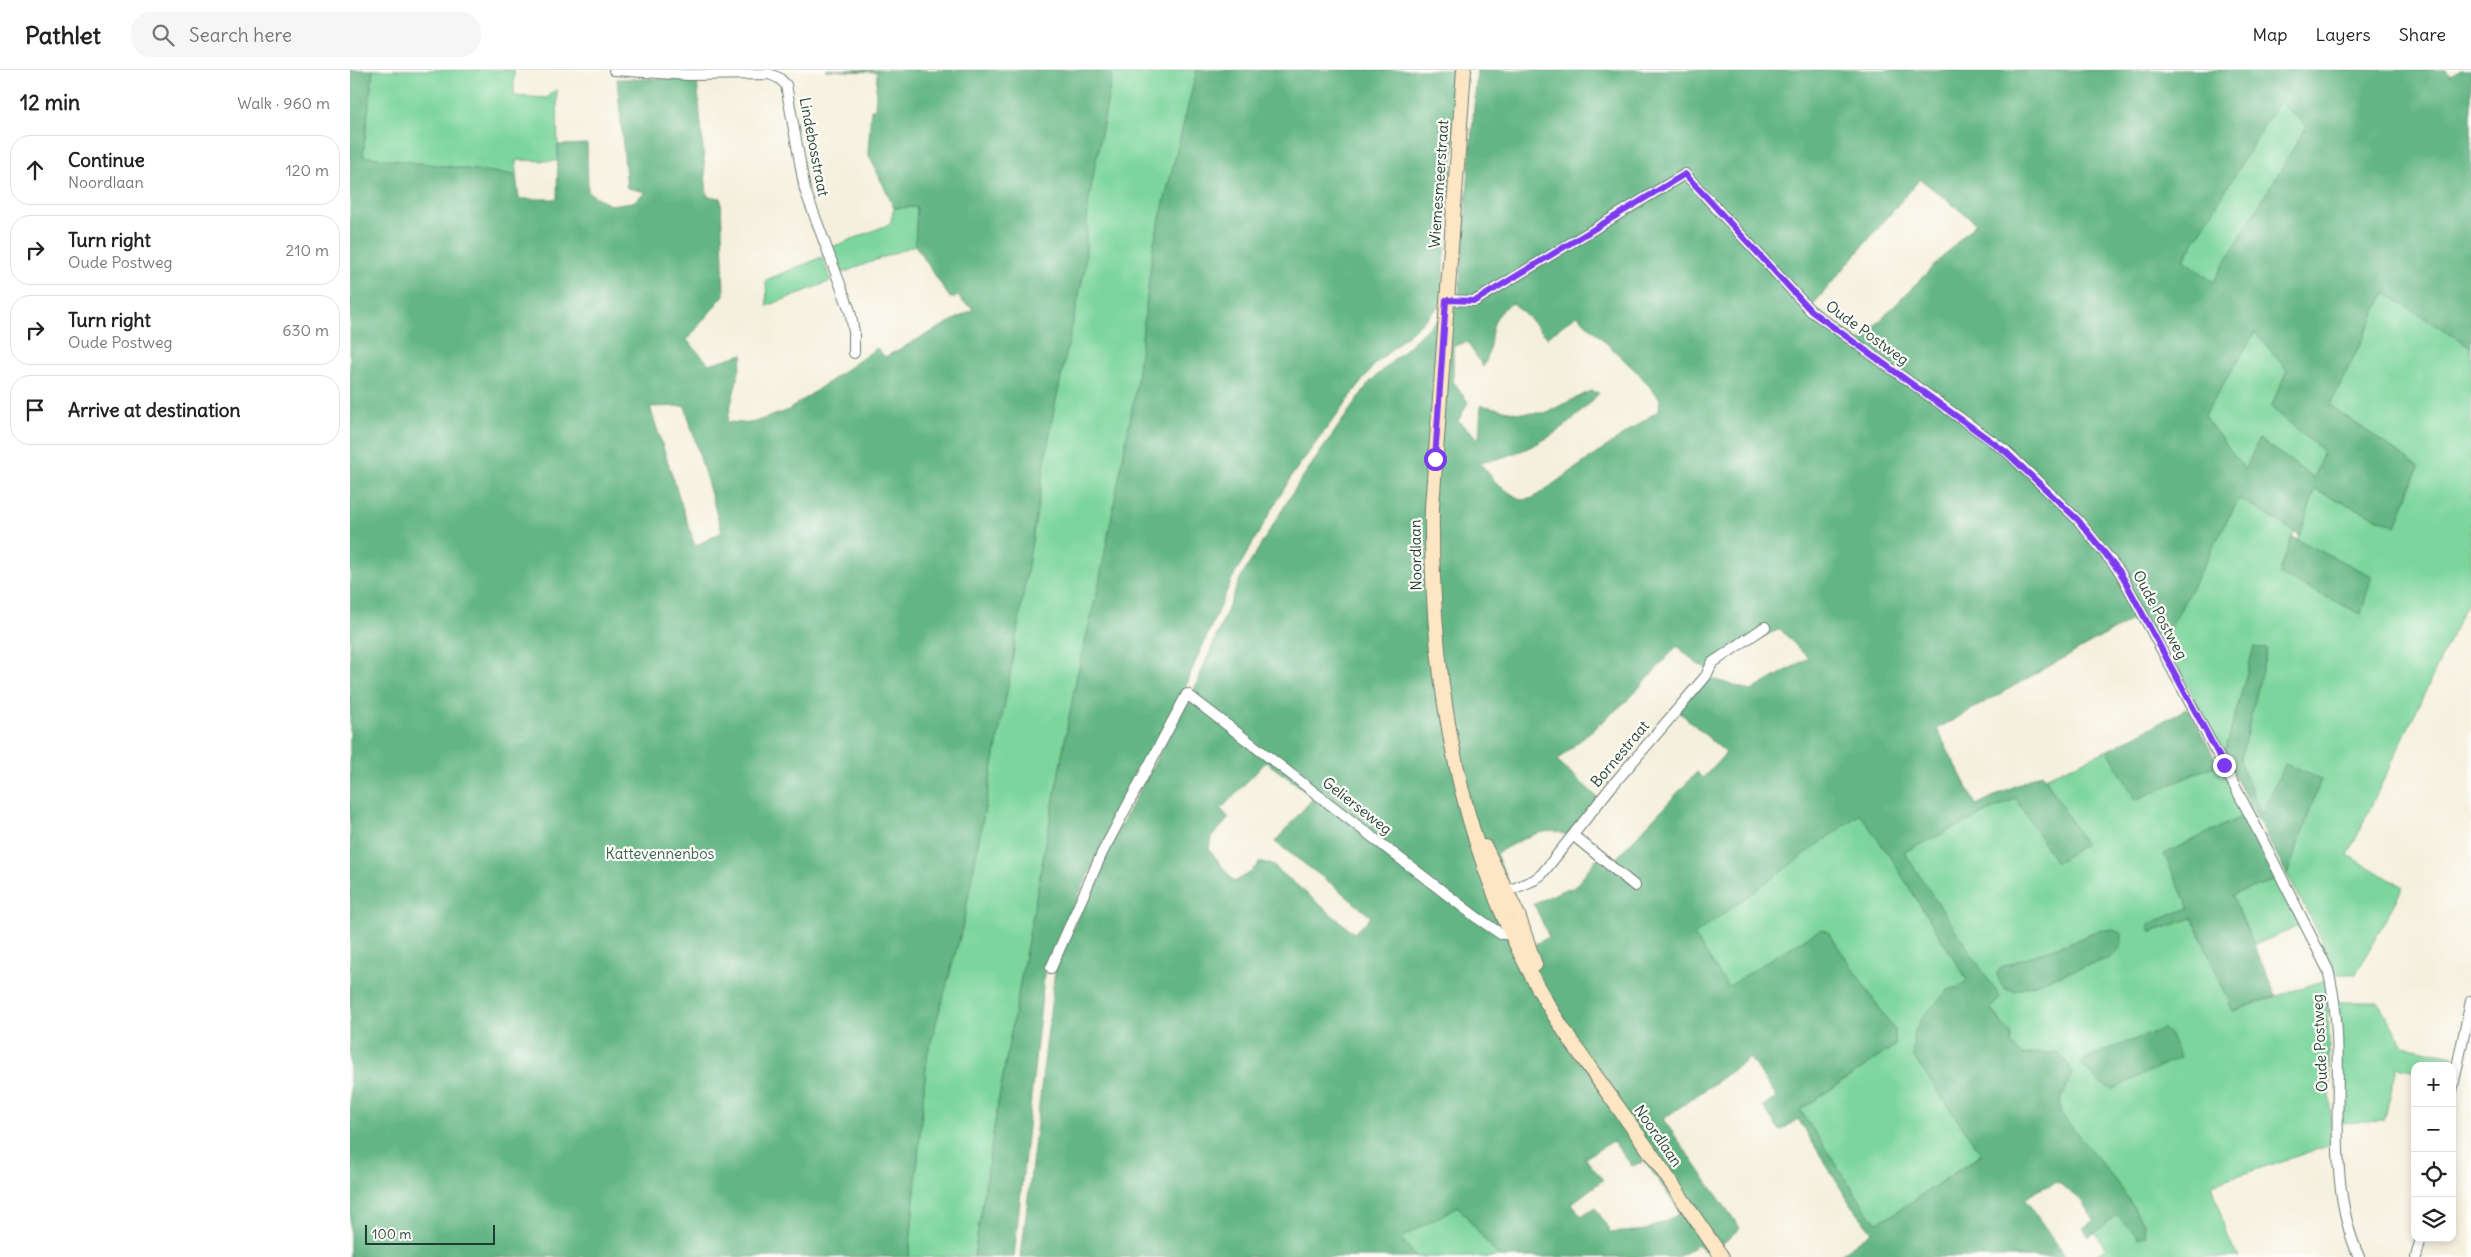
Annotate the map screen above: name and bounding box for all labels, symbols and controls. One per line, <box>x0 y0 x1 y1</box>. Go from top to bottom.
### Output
search box <box>131 12 481 57</box>
text: Pathlet <box>25 20 101 50</box>
icon: search <box>149 21 177 49</box>
text: Search here <box>189 23 292 47</box>
text: Map <box>2252 23 2287 46</box>
text: Layers <box>2315 23 2371 46</box>
text: Share <box>2399 23 2446 46</box>
text: 12 min <box>20 89 80 116</box>
text: Walk · 960 m <box>237 93 330 113</box>
street label: Lindebosstraat <box>796 96 833 198</box>
street label: Wiemesmeerstraat <box>1425 119 1452 249</box>
text: Continue <box>68 148 145 172</box>
icon: ahead <box>21 156 49 184</box>
text: 120 m <box>286 160 329 180</box>
text: Noordlaan <box>68 172 144 192</box>
text: Turn right <box>68 228 151 252</box>
icon: right <box>21 236 49 264</box>
text: 210 m <box>286 240 329 260</box>
text: Oude Postweg <box>68 252 173 272</box>
street label: Oude Postweg <box>1822 296 1913 369</box>
text: Turn right <box>68 308 151 332</box>
icon: right <box>21 316 49 344</box>
text: 630 m <box>282 320 329 340</box>
text: Oude Postweg <box>68 332 173 352</box>
icon: arrive <box>21 396 49 424</box>
text: Arrive at destination <box>68 398 241 422</box>
route start <box>1424 448 1447 471</box>
street label: Noordlaan <box>1405 519 1426 591</box>
street label: Oude Postweg <box>2129 567 2192 662</box>
street label: Bornestraat <box>1586 717 1653 791</box>
route end <box>2213 754 2236 777</box>
street label: Gelierseweg <box>1319 773 1396 839</box>
park label: Kattevennenbos <box>606 844 715 863</box>
street label: Oude Postweg <box>2307 994 2332 1092</box>
map controls <box>2411 1062 2456 1242</box>
button: + <box>2411 1062 2456 1107</box>
street label: Noordlaan <box>1630 1101 1687 1170</box>
button: − <box>2411 1107 2456 1152</box>
button: locate <box>2411 1152 2456 1197</box>
button: layers <box>2411 1197 2456 1242</box>
scale bar <box>365 1222 495 1245</box>
text: 100 m <box>372 1225 412 1243</box>

